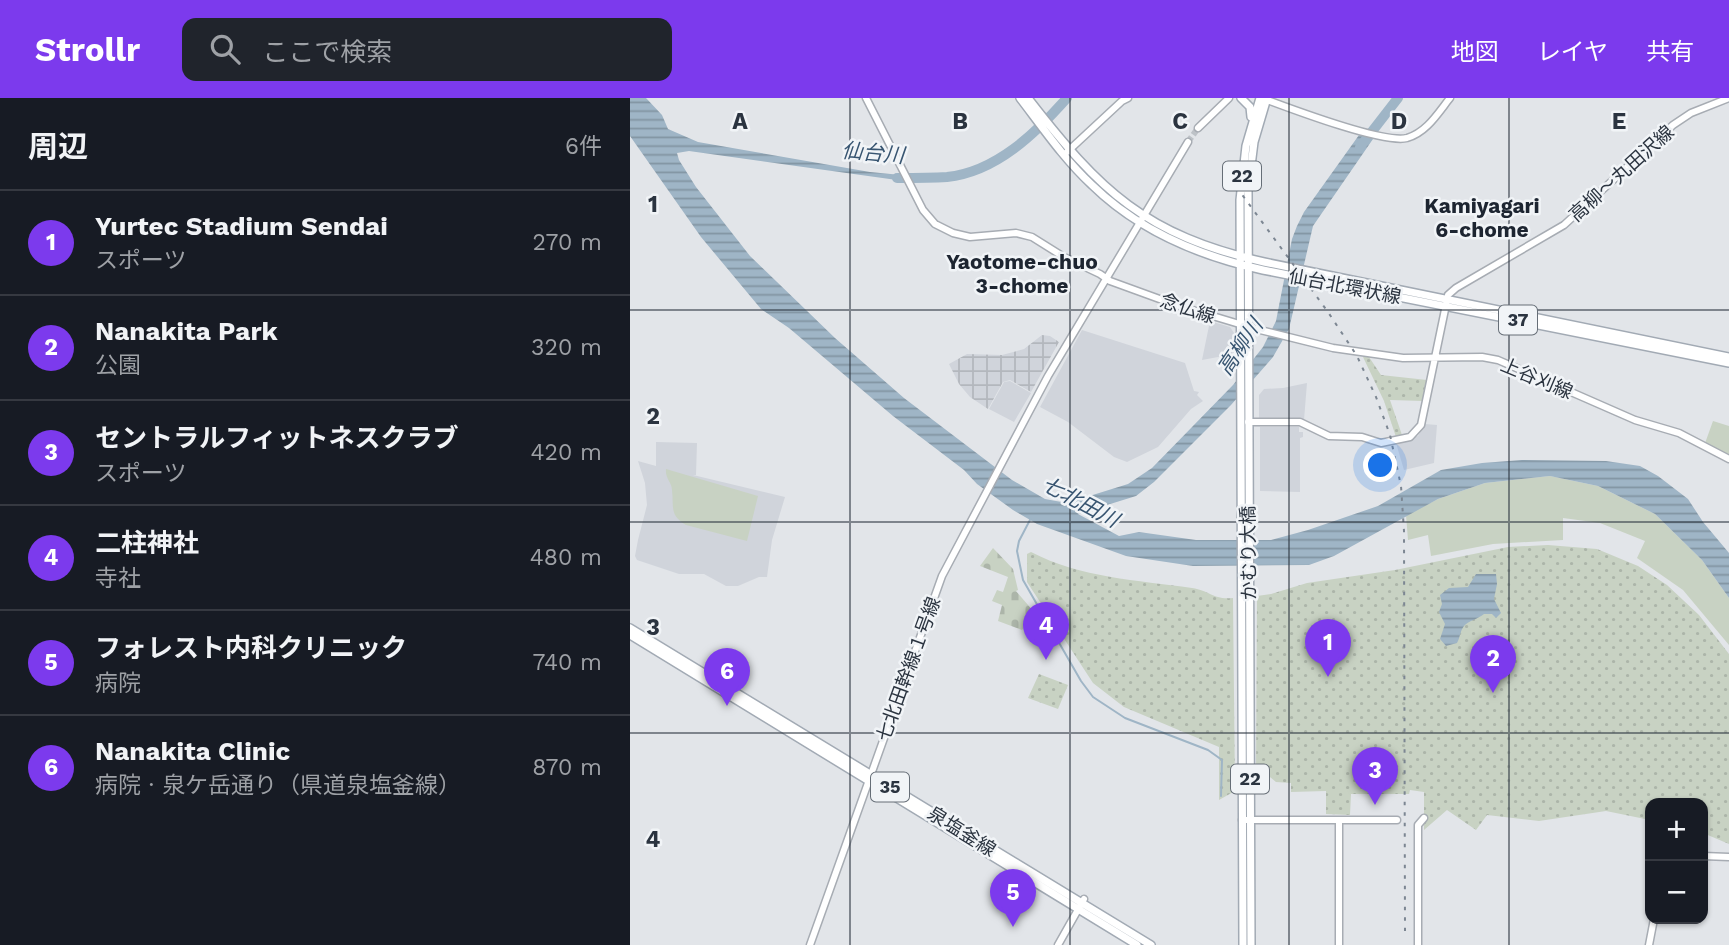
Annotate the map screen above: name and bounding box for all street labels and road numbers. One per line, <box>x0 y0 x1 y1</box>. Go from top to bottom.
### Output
street label: 高柳～丸田沢線 <box>1564 120 1678 226</box>
road number: 22 <box>1223 162 1261 190</box>
street label: 仙台北環状線 <box>1287 264 1403 309</box>
street label: 念仏線 <box>1157 289 1219 328</box>
road number: 37 <box>1499 306 1537 334</box>
street label: 上谷刈線 <box>1497 353 1576 404</box>
street label: かむり大橋 <box>1236 505 1261 601</box>
street label: 七北田幹線１号線 <box>872 594 945 745</box>
road number: 22 <box>1231 764 1269 794</box>
road number: 35 <box>871 772 909 802</box>
street label: 泉塩釜線 <box>923 802 1000 861</box>

